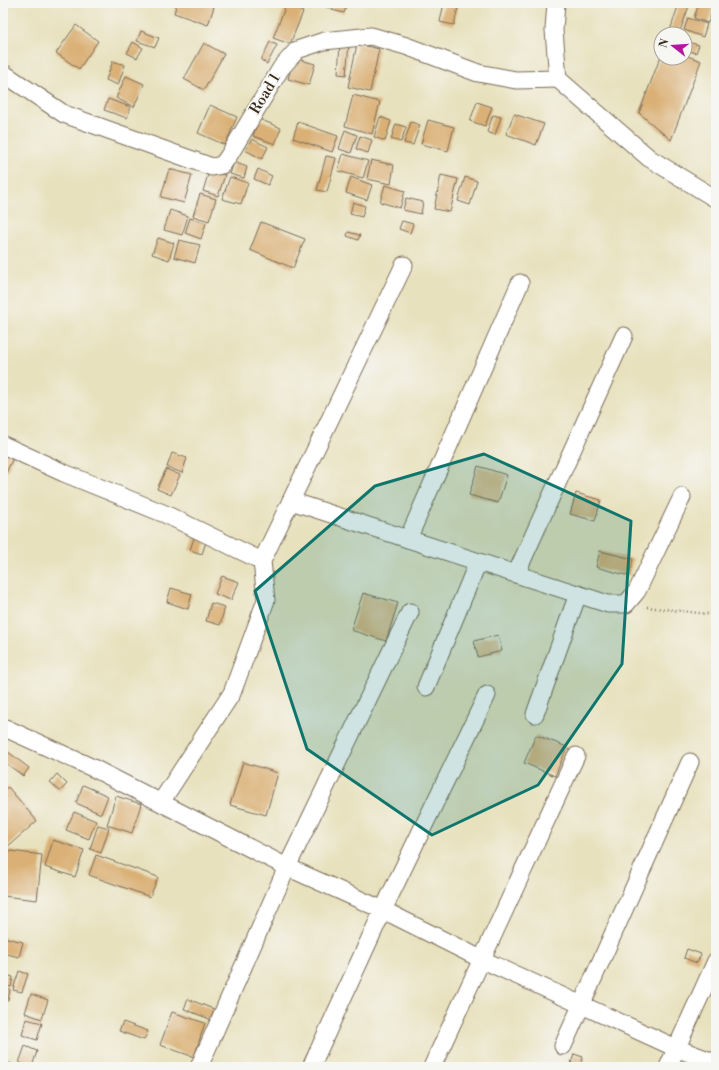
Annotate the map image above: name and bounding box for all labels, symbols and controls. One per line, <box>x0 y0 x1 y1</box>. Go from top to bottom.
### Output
north arrow <box>653 26 693 66</box>
text: N <box>656 37 672 50</box>
street label: Road 1 <box>245 70 285 118</box>

